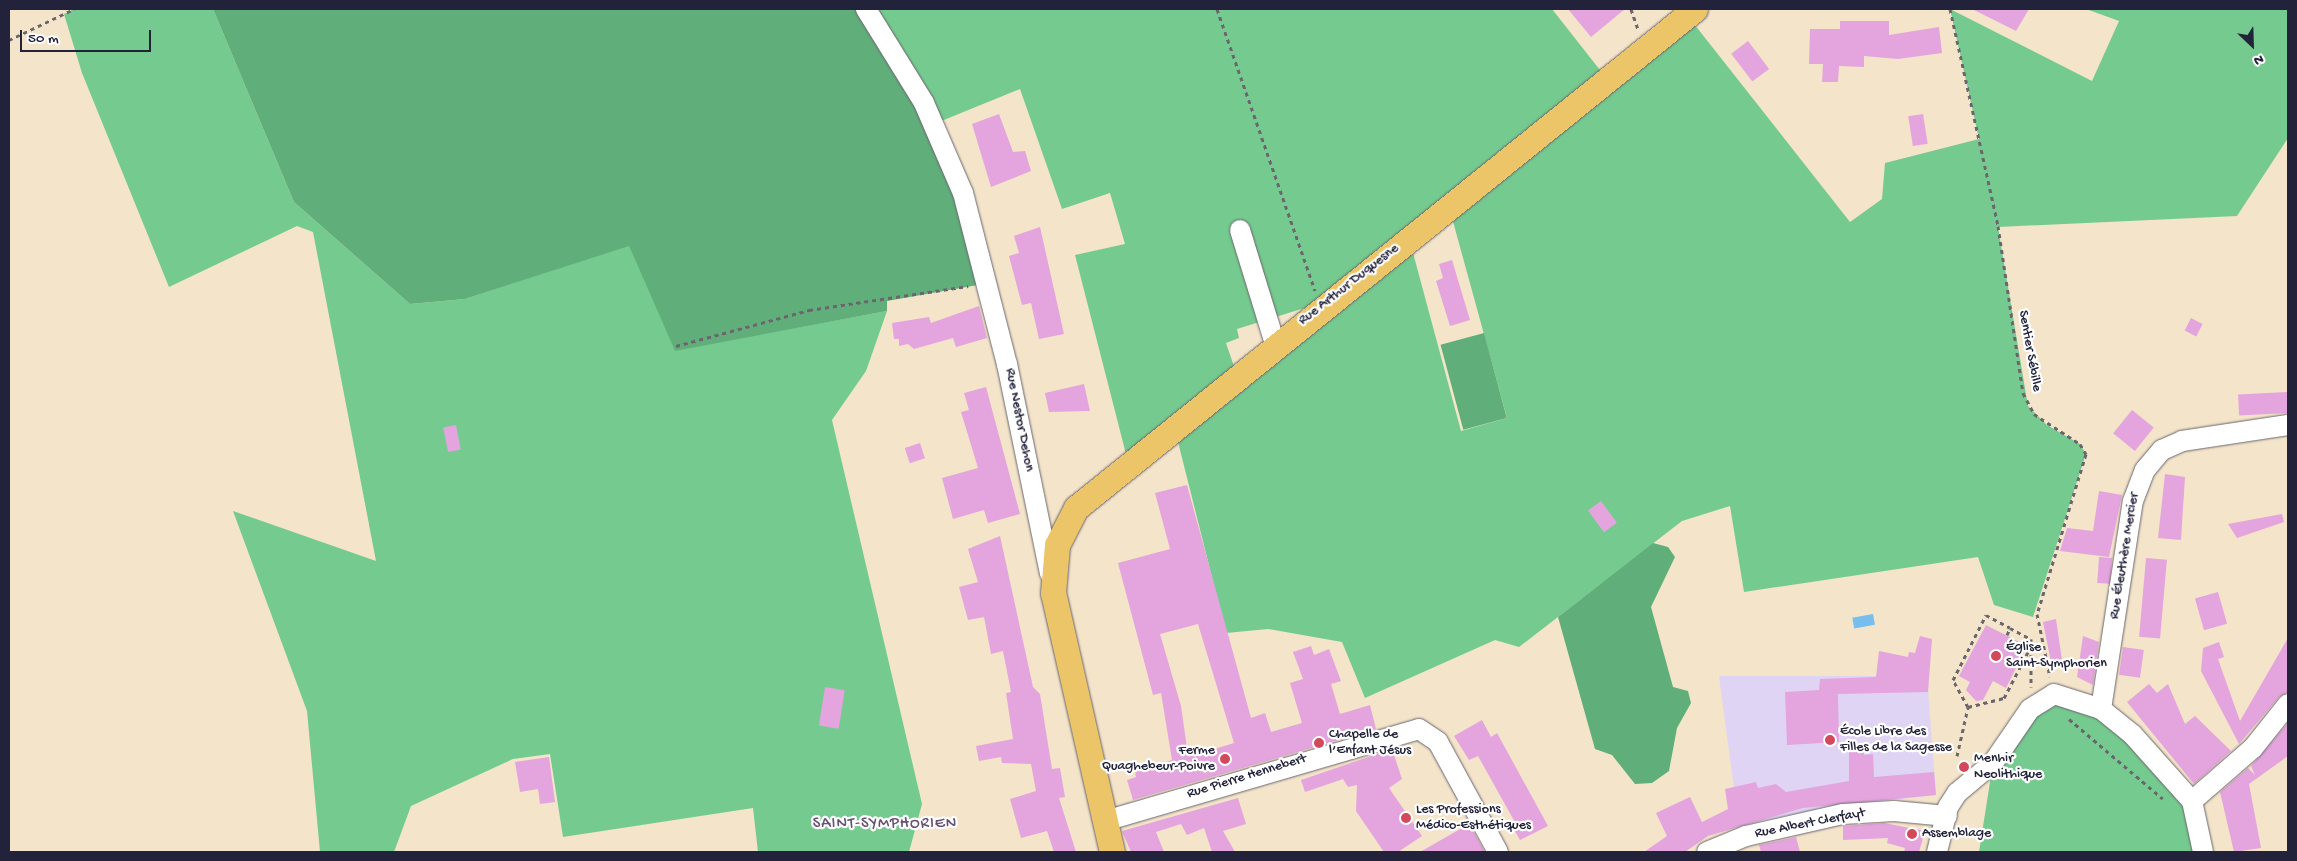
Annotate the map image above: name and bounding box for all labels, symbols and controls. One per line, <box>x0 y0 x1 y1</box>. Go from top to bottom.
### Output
scale bar <box>22 20 154 52</box>
north arrow <box>2227 20 2277 70</box>
text: 50 m <box>28 30 59 48</box>
text: N <box>2251 50 2266 69</box>
street label: Rue Arthur Duquesne <box>1296 241 1402 329</box>
street label: Sentier Sébille <box>2014 309 2044 393</box>
street label: Rue Nestor Dehon <box>1001 367 1037 473</box>
street label: Rue Éleuthère Mercier <box>2107 492 2143 620</box>
place label: Église Saint-Symphorien <box>2006 640 2107 672</box>
marker: Église Saint-Symphorien <box>1990 650 2002 662</box>
place label: École Libre des Filles de la Sagesse <box>1840 724 1952 756</box>
place label: Chapelle de l’Enfant Jésus <box>1329 727 1411 760</box>
marker: École Libre des Filles de la Sagesse <box>1824 734 1836 746</box>
marker: Chapelle de l’Enfant Jésus <box>1313 737 1325 749</box>
place label: Ferme Quaghebeur-Poivre <box>1102 743 1215 776</box>
street label: Rue Pierre Hennebert <box>1185 751 1309 803</box>
place label: Menhir Neolithique <box>1974 751 2042 784</box>
marker: Ferme Quaghebeur-Poivre <box>1219 753 1231 765</box>
marker: Menhir Neolithique <box>1958 761 1970 773</box>
place label: Les Professions Médico-Esthétiques <box>1416 802 1531 834</box>
street label: Rue Albert Clerfayt <box>1753 805 1867 843</box>
marker: Les Professions Médico-Esthétiques <box>1400 812 1412 824</box>
district label: SAINT-SYMPHORIEN <box>811 815 959 835</box>
place label: Assemblage <box>1922 826 1991 842</box>
marker: Assemblage <box>1906 828 1918 840</box>

